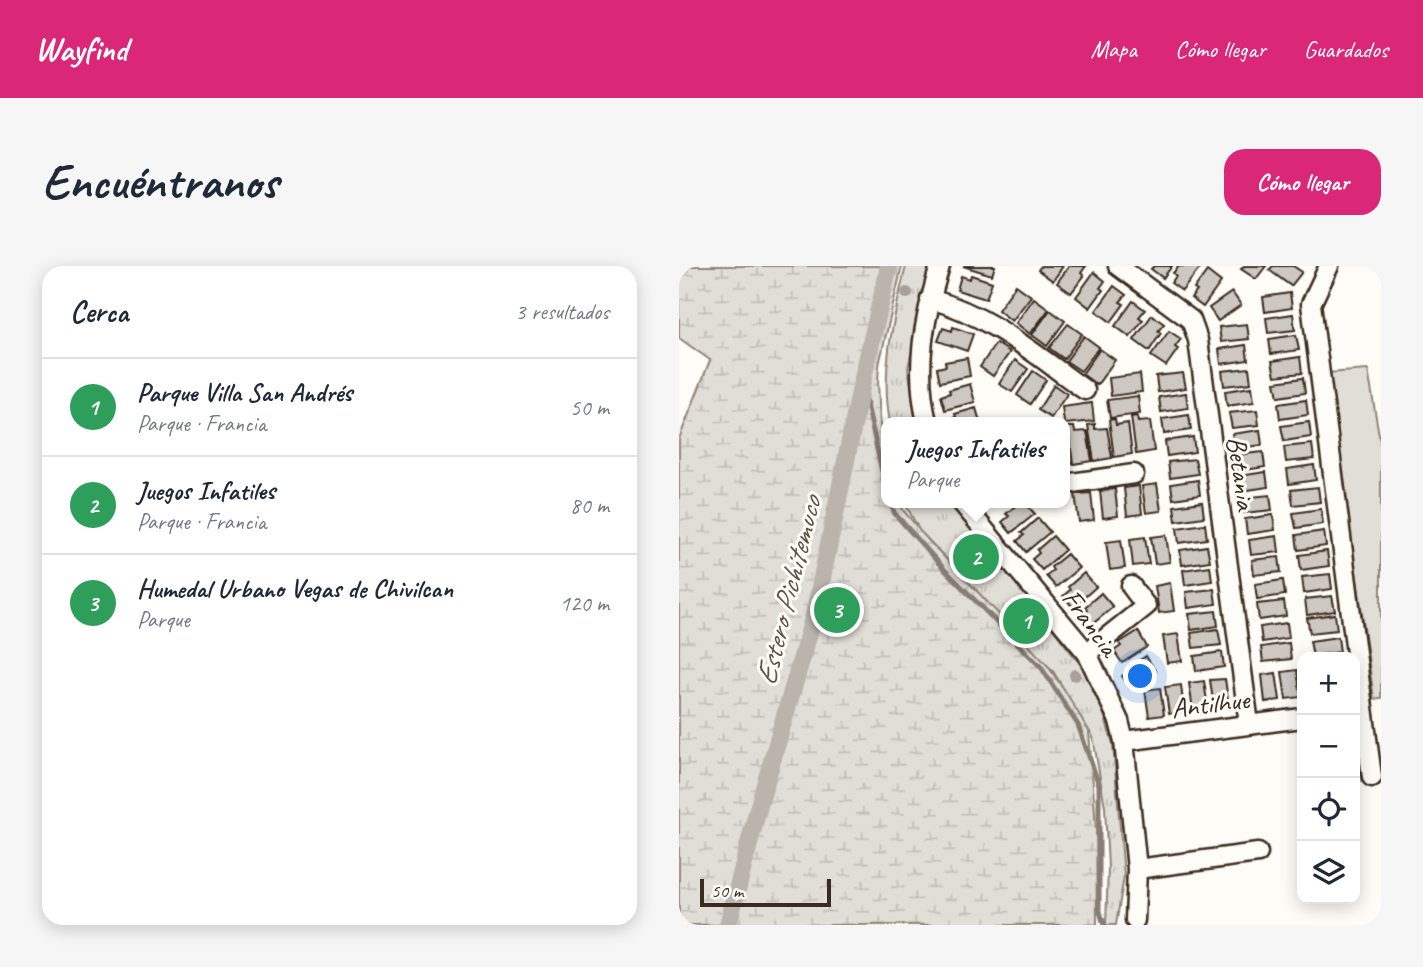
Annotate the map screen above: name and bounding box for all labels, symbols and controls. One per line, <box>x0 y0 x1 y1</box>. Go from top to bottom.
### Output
text: Wayfind <box>35 28 128 70</box>
text: Mapa <box>1090 34 1137 64</box>
text: Cómo llegar <box>1175 34 1266 64</box>
text: Guardados <box>1304 34 1388 64</box>
button: Cómo llegar <box>1224 149 1381 215</box>
text: Encuéntranos <box>42 151 278 213</box>
text: Cerca <box>70 293 128 331</box>
text: 3 resultados <box>515 297 609 326</box>
text: Parque Villa San Andrés <box>137 376 352 409</box>
text: 1 <box>88 393 98 422</box>
text: 50 m <box>570 393 609 422</box>
text: Parque · Francia <box>137 409 266 438</box>
popup <box>881 417 1070 508</box>
text: Juegos Infatiles <box>906 432 1045 465</box>
street label: Betania <box>1219 434 1264 514</box>
text: Parque <box>906 465 959 494</box>
text: Juegos Infatiles <box>137 474 275 507</box>
water label: Estero Pichitemuco <box>746 489 831 689</box>
text: 2 <box>88 491 98 520</box>
text: 80 m <box>570 491 609 520</box>
text: Parque · Francia <box>137 507 266 536</box>
pin: 2 <box>953 531 999 583</box>
text: Humedal Urbano Vegas de Chivilcan <box>137 572 453 605</box>
street label: Francia <box>1055 582 1128 665</box>
pin: 3 <box>814 584 860 636</box>
text: 3 <box>88 589 98 618</box>
text: 120 m <box>560 589 609 618</box>
pin: 1 <box>1003 595 1049 647</box>
text: Parque <box>137 605 190 634</box>
map controls <box>1297 652 1360 904</box>
button: + <box>1297 652 1360 715</box>
your location <box>1123 659 1157 693</box>
street label: Antilhue <box>1169 681 1253 726</box>
button: − <box>1297 715 1360 778</box>
button: locate <box>1297 778 1360 841</box>
button: layers <box>1297 841 1360 904</box>
scale bar <box>700 876 831 908</box>
text: 50 m <box>711 879 743 903</box>

